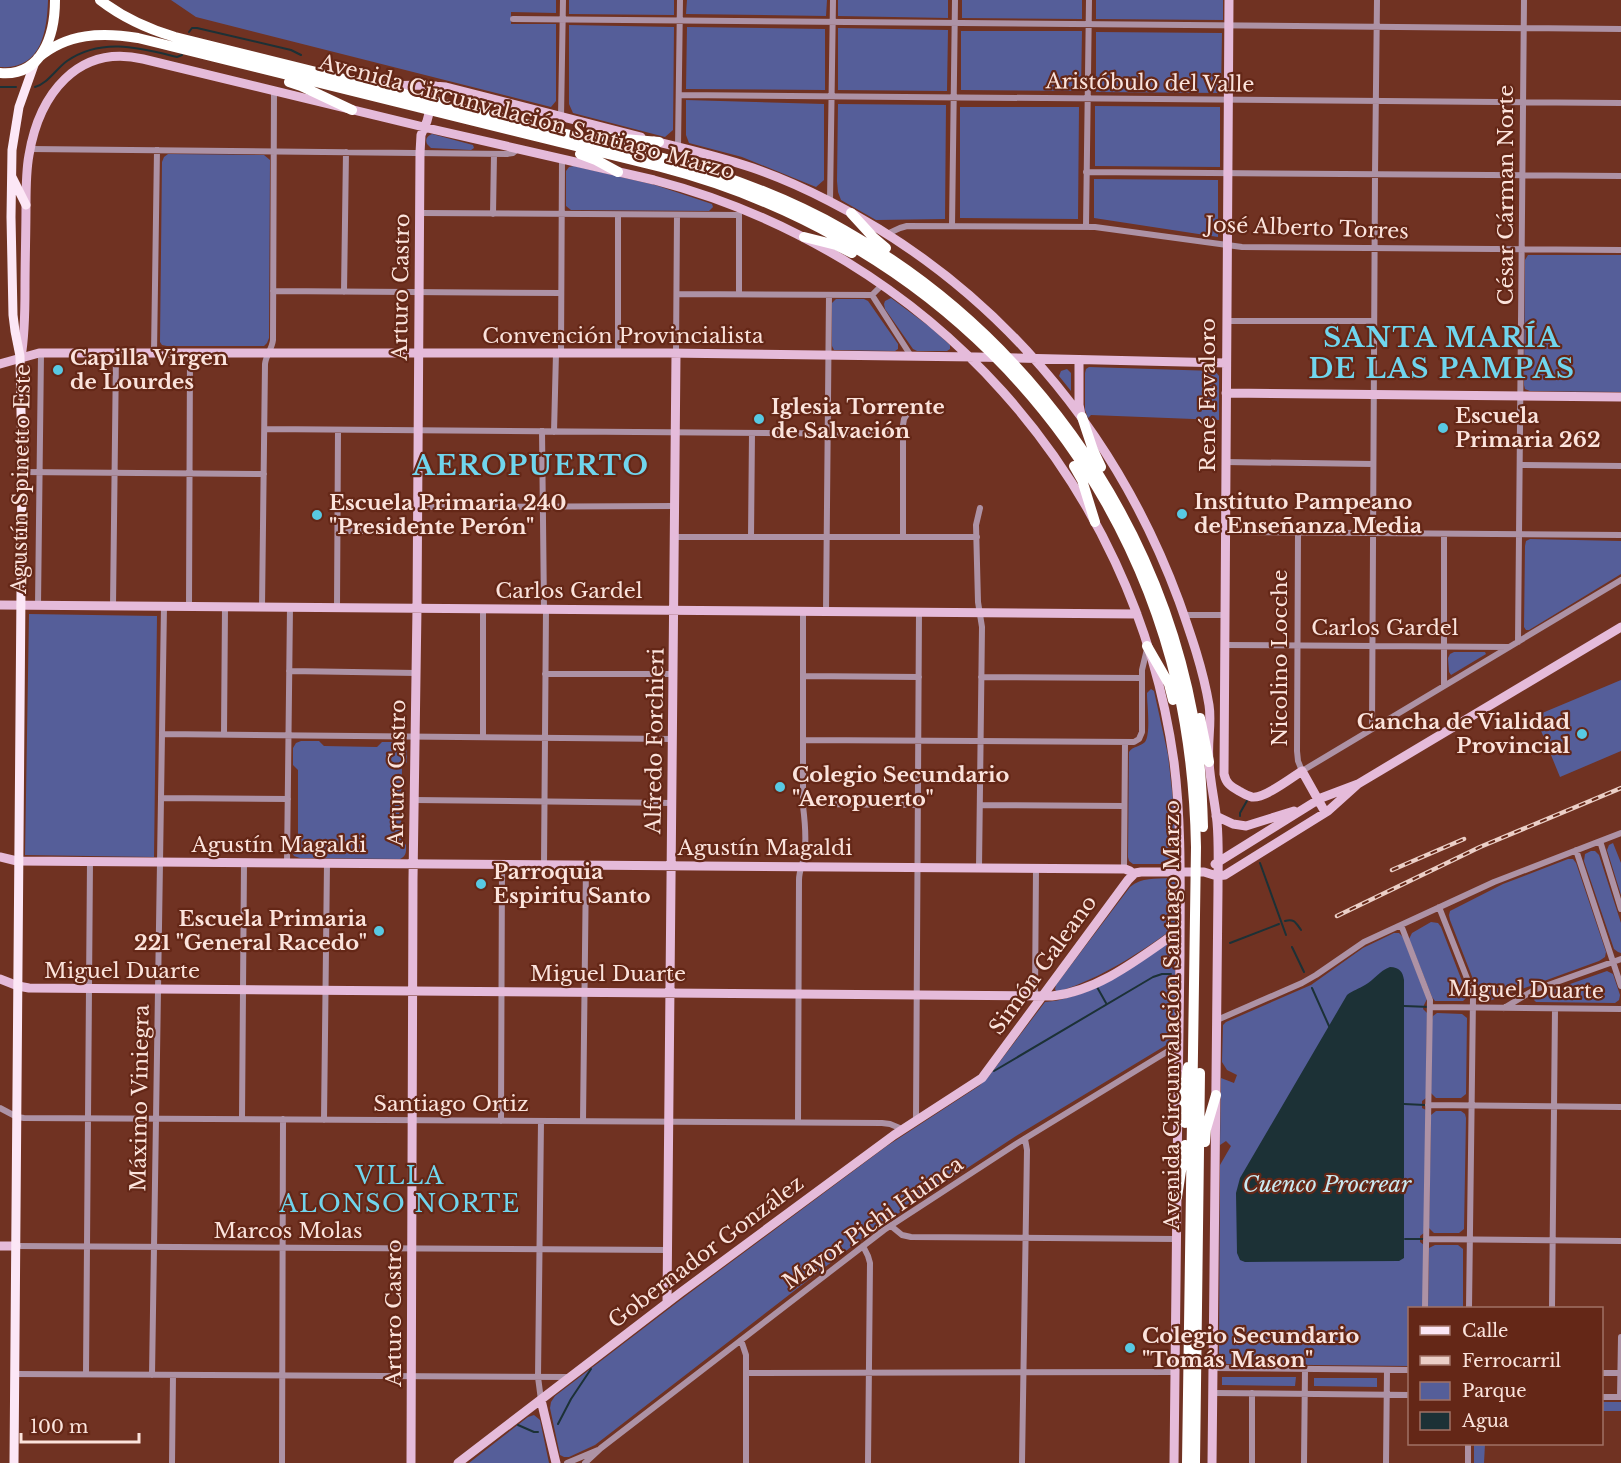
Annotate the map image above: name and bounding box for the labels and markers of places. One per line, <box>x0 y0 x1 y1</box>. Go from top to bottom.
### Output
place label: Capilla Virgen de Lourdes <box>70 345 228 395</box>
marker: Capilla Virgen de Lourdes <box>51 363 65 377</box>
place label: Iglesia Torrente de Salvación <box>771 394 945 444</box>
place label: Escuela Primaria 262 <box>1455 403 1601 453</box>
marker: Iglesia Torrente de Salvación <box>752 412 766 426</box>
marker: Escuela Primaria 262 <box>1436 421 1450 435</box>
place label: Instituto Pampeano de Enseñanza Media <box>1194 489 1422 539</box>
place label: Escuela Primaria 240 "Presidente Perón" <box>329 490 566 540</box>
marker: Instituto Pampeano de Enseñanza Media <box>1175 507 1189 521</box>
marker: Escuela Primaria 240 "Presidente Perón" <box>310 508 324 522</box>
place label: Cancha de Vialidad Provincial <box>1357 709 1571 759</box>
marker: Cancha de Vialidad Provincial <box>1575 727 1589 741</box>
place label: Colegio Secundario "Aeropuerto" <box>792 762 1010 812</box>
marker: Colegio Secundario "Aeropuerto" <box>773 780 787 794</box>
place label: Parroquia Espiritu Santo <box>493 859 651 909</box>
marker: Parroquia Espiritu Santo <box>474 877 488 891</box>
place label: Escuela Primaria 221 "General Racedo" <box>134 906 367 956</box>
marker: Escuela Primaria 221 "General Racedo" <box>372 924 386 938</box>
place label: Colegio Secundario "Tomás Mason" <box>1142 1323 1360 1373</box>
marker: Colegio Secundario "Tomás Mason" <box>1123 1341 1137 1355</box>

